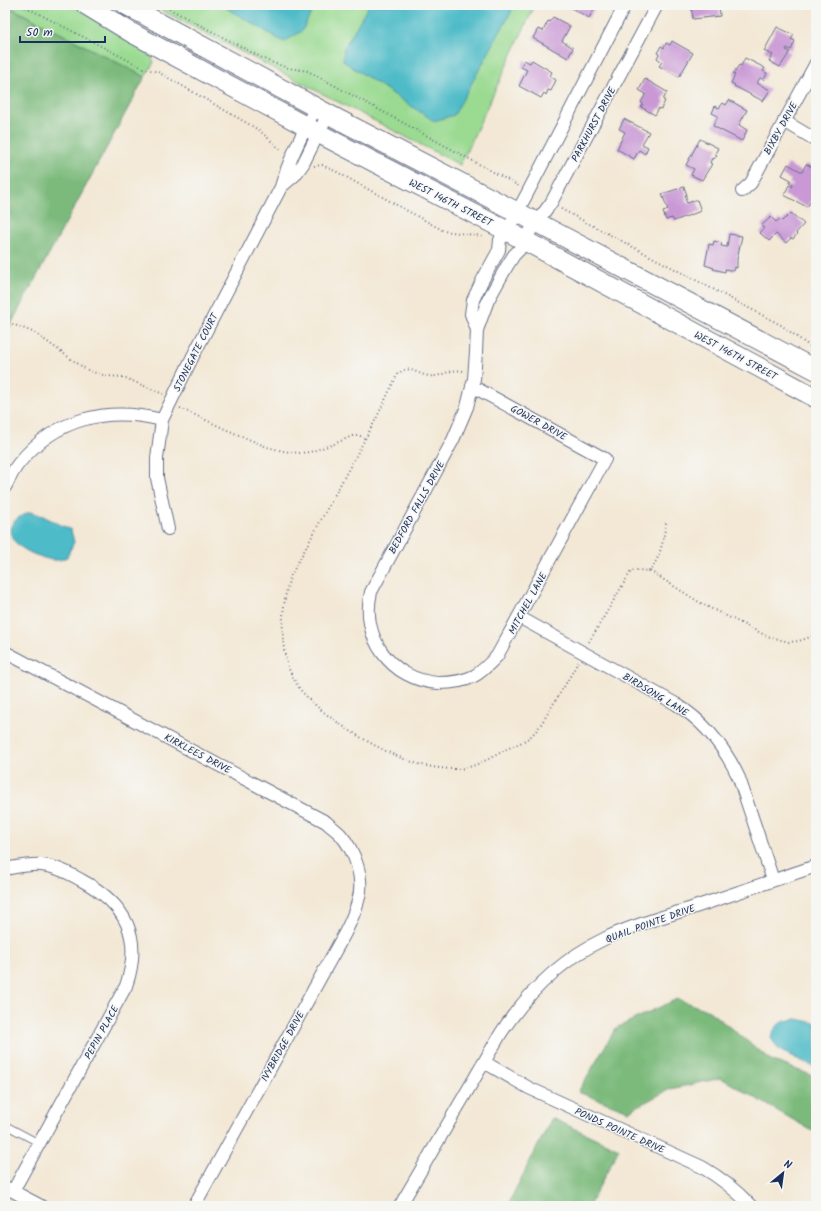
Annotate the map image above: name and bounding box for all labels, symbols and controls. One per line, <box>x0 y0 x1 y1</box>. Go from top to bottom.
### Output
scale bar <box>20 18 105 44</box>
text: 50 m <box>26 23 53 42</box>
street label: PARKHURST DRIVE <box>567 83 621 165</box>
street label: BIXBY DRIVE <box>760 98 803 158</box>
street label: WEST 146TH STREET <box>406 175 497 232</box>
street label: STONEGATE COURT <box>169 309 223 394</box>
street label: WEST 146TH STREET <box>691 327 781 385</box>
street label: GOWER DRIVE <box>507 401 571 446</box>
street label: BEDFORD FALLS DRIVE <box>385 457 450 557</box>
street label: MITCHEL LANE <box>504 569 552 637</box>
street label: BIRDSONG LANE <box>620 669 692 721</box>
street label: KIRKLEES DRIVE <box>161 729 235 779</box>
street label: QUAIL POINTE DRIVE <box>603 900 698 948</box>
street label: PEPIN PLACE <box>80 1002 124 1062</box>
street label: IVYBRIDGE DRIVE <box>257 1007 309 1085</box>
street label: PONDS POINTE DRIVE <box>572 1104 668 1158</box>
north arrow <box>763 1153 803 1193</box>
text: N <box>780 1156 795 1175</box>

